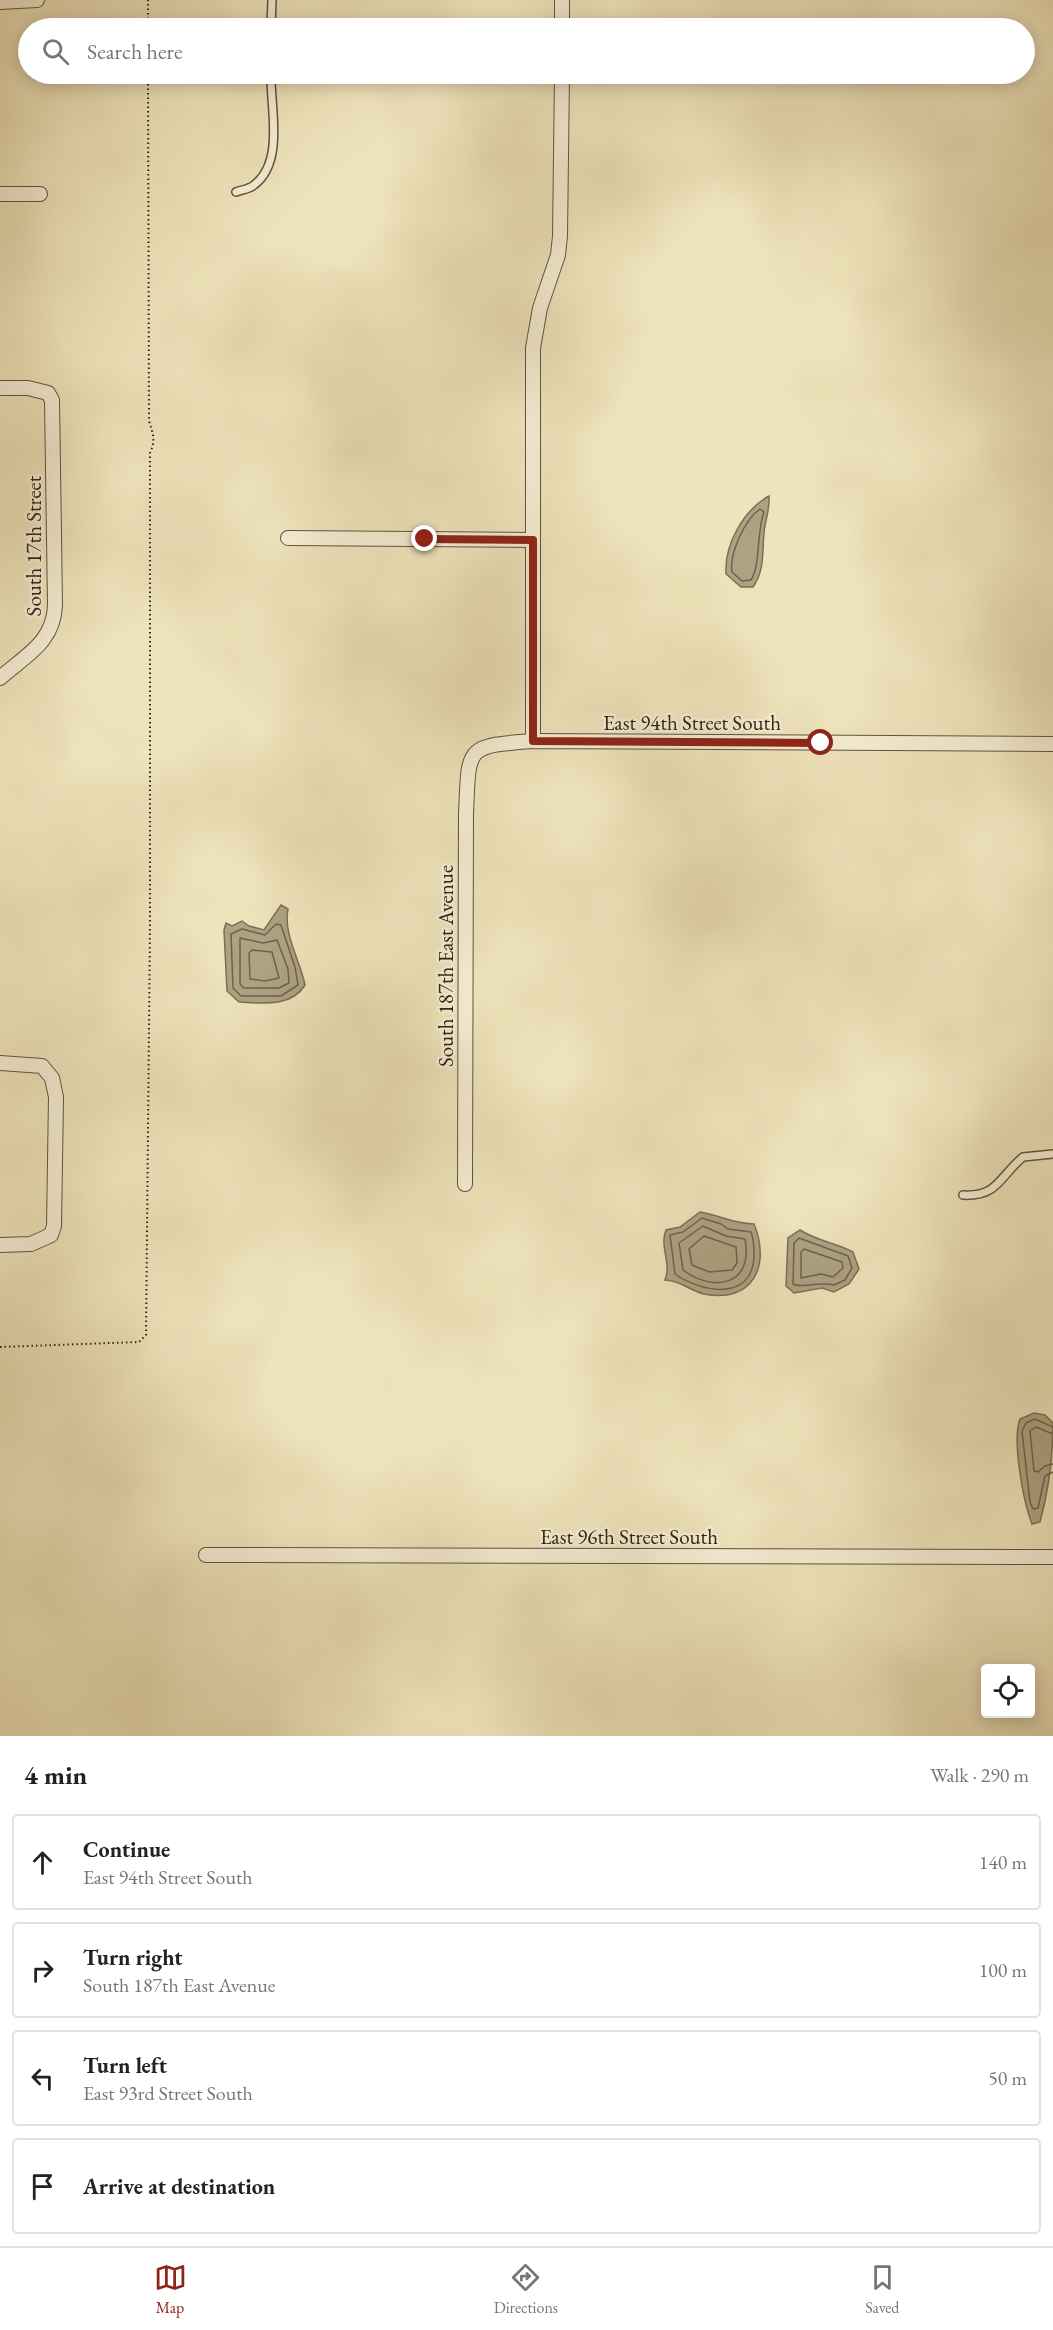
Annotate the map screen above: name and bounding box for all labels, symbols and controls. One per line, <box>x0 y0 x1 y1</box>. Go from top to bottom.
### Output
search box <box>18 18 1035 84</box>
icon: search <box>39 35 72 68</box>
text: Search here <box>87 37 182 66</box>
street label: South 17th Street <box>20 475 47 616</box>
route end <box>411 525 437 551</box>
street label: East 94th Street South <box>603 709 781 736</box>
route start <box>807 729 833 755</box>
street label: South 187th East Avenue <box>432 865 459 1067</box>
street label: East 96th Street South <box>540 1523 718 1550</box>
map controls <box>981 1664 1035 1718</box>
button: locate <box>981 1664 1035 1718</box>
text: 4 min <box>24 1758 87 1792</box>
text: Walk · 290 m <box>930 1762 1029 1788</box>
text: Continue <box>83 1835 170 1864</box>
icon: ahead <box>26 1846 59 1879</box>
text: 140 m <box>979 1849 1027 1875</box>
text: East 94th Street South <box>83 1864 253 1890</box>
text: Turn right <box>83 1943 182 1972</box>
icon: right <box>26 1954 59 1987</box>
text: 100 m <box>979 1957 1027 1983</box>
text: South 187th East Avenue <box>83 1972 276 1998</box>
text: Turn left <box>83 2051 167 2080</box>
icon: left <box>26 2062 59 2095</box>
text: 50 m <box>988 2065 1027 2091</box>
text: East 93rd Street South <box>83 2080 253 2106</box>
icon: arrive <box>26 2170 59 2203</box>
text: Arrive at destination <box>83 2172 275 2201</box>
tab: Map <box>154 2261 187 2318</box>
tab: Directions <box>494 2261 558 2318</box>
tab: Saved <box>865 2261 899 2318</box>

